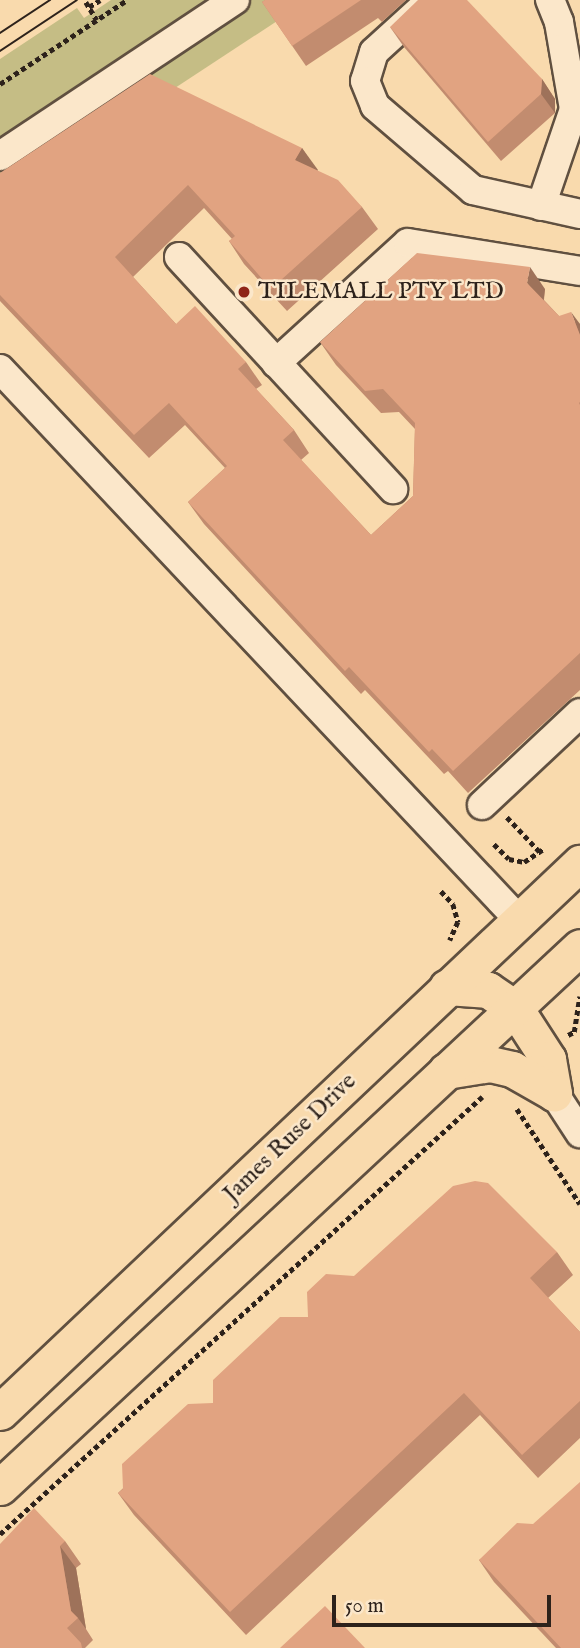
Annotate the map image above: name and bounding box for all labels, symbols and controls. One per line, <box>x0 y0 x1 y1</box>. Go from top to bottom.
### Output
place label: TILEMALL PTY LTD <box>258 278 504 306</box>
marker: TILEMALL PTY LTD <box>236 284 252 300</box>
street label: James Ruse Drive <box>217 1067 363 1209</box>
scale bar <box>335 1582 554 1626</box>
text: 50 m <box>345 1593 384 1620</box>

